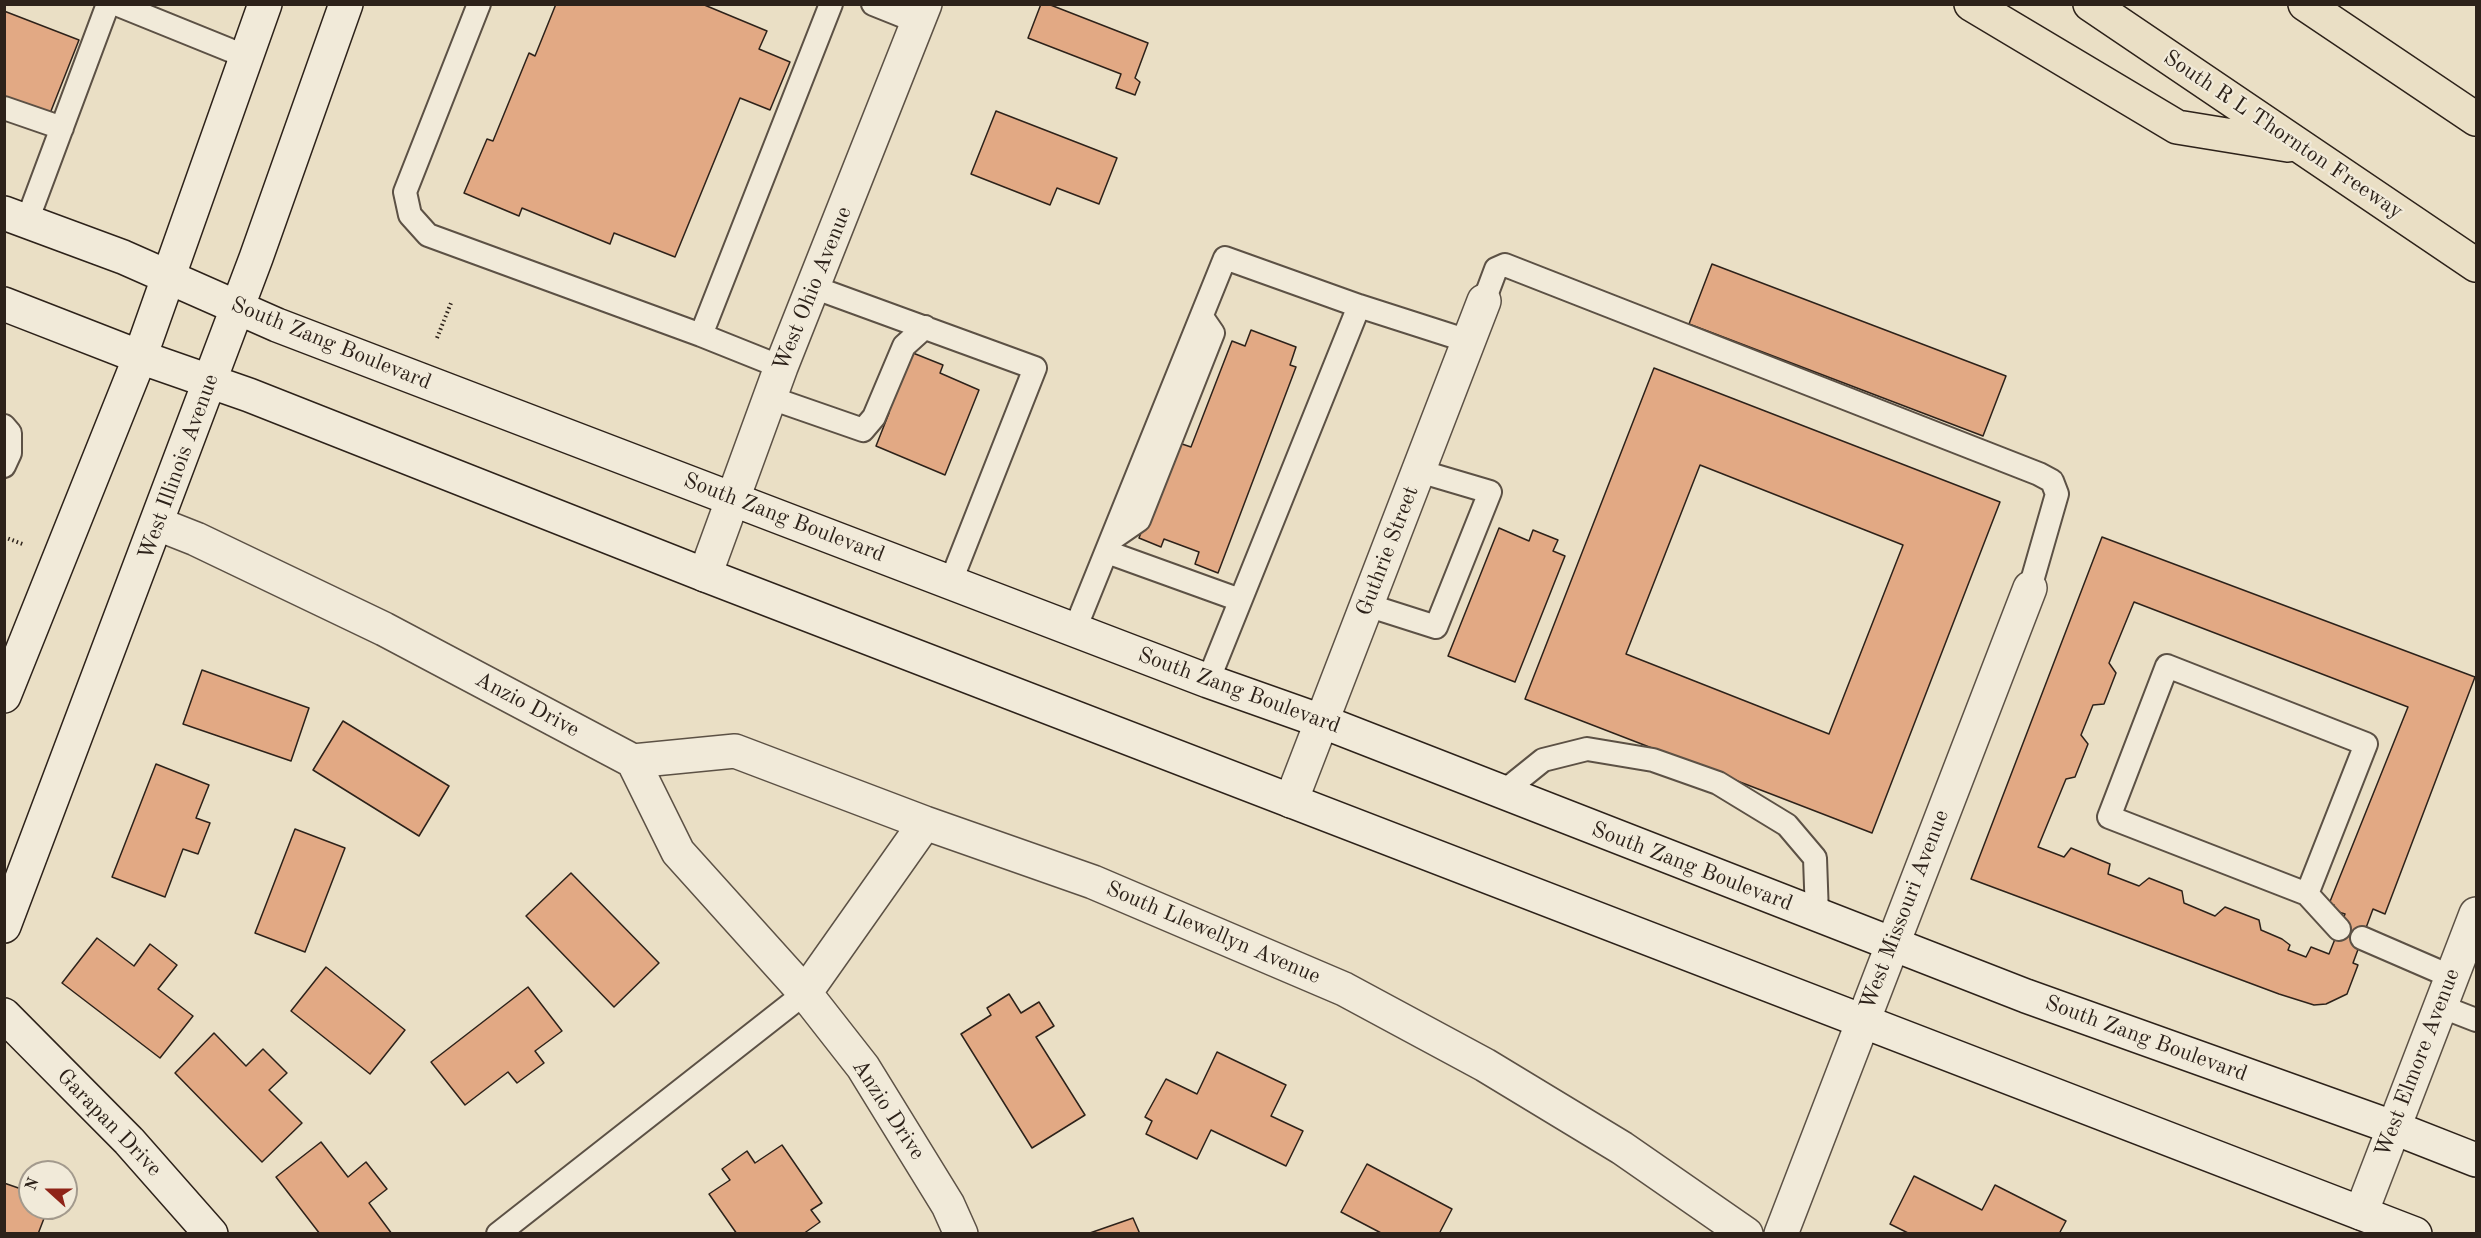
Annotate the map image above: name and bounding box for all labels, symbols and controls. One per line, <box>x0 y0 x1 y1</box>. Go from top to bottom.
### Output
street label: South R L Thornton Freeway <box>2158 45 2408 225</box>
street label: West Ohio Avenue <box>768 203 858 375</box>
street label: South Zang Boulevard <box>227 292 435 396</box>
street label: West Illinois Avenue <box>133 371 225 563</box>
street label: South Zang Boulevard <box>680 467 888 569</box>
street label: Guthrie Street <box>1351 482 1425 620</box>
street label: South Zang Boulevard <box>1134 642 1344 740</box>
street label: Anzio Drive <box>470 667 584 743</box>
street label: West Missouri Avenue <box>1855 806 1955 1014</box>
street label: South Zang Boulevard <box>1588 816 1796 918</box>
street label: South Llewellyn Avenue <box>1102 876 1324 990</box>
street label: West Elmore Avenue <box>2370 965 2466 1161</box>
street label: South Zang Boulevard <box>2041 990 2251 1088</box>
street label: Anzio Drive <box>846 1055 930 1165</box>
street label: Garapan Drive <box>51 1064 167 1182</box>
north arrow <box>18 1160 78 1220</box>
text: N <box>23 1176 43 1193</box>

